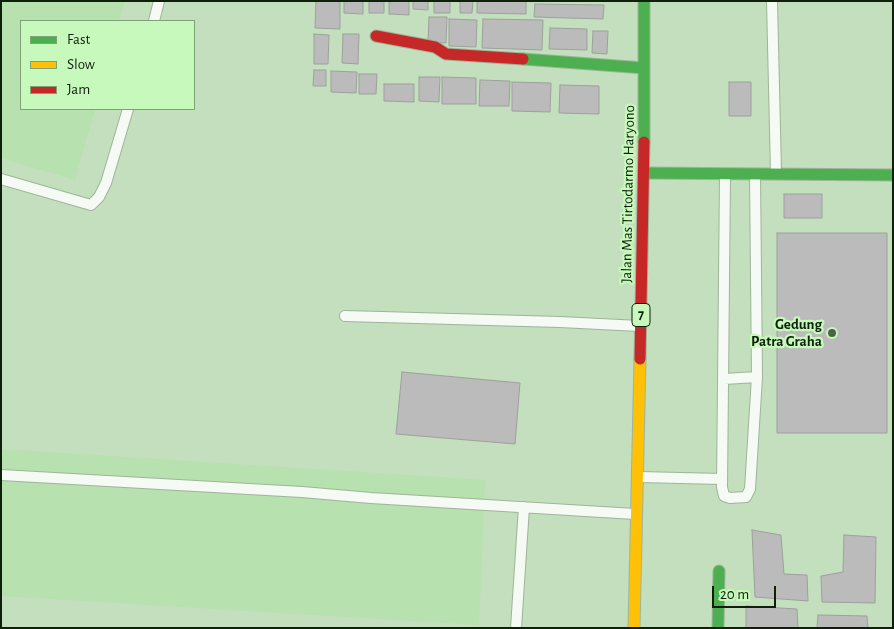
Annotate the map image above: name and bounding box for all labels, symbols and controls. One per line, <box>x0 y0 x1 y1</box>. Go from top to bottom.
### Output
legend <box>20 20 195 110</box>
text: Fast <box>67 32 90 47</box>
text: Slow <box>67 57 95 72</box>
text: Jam <box>67 82 90 97</box>
street label: Jalan Mas Tirtodarmo Haryono <box>617 105 639 283</box>
road number: 7 <box>632 304 650 326</box>
place label: Gedung Patra Graha <box>751 315 822 350</box>
marker: Gedung Patra Graha <box>826 327 838 339</box>
scale bar <box>714 576 778 608</box>
text: 20 m <box>720 587 749 602</box>

